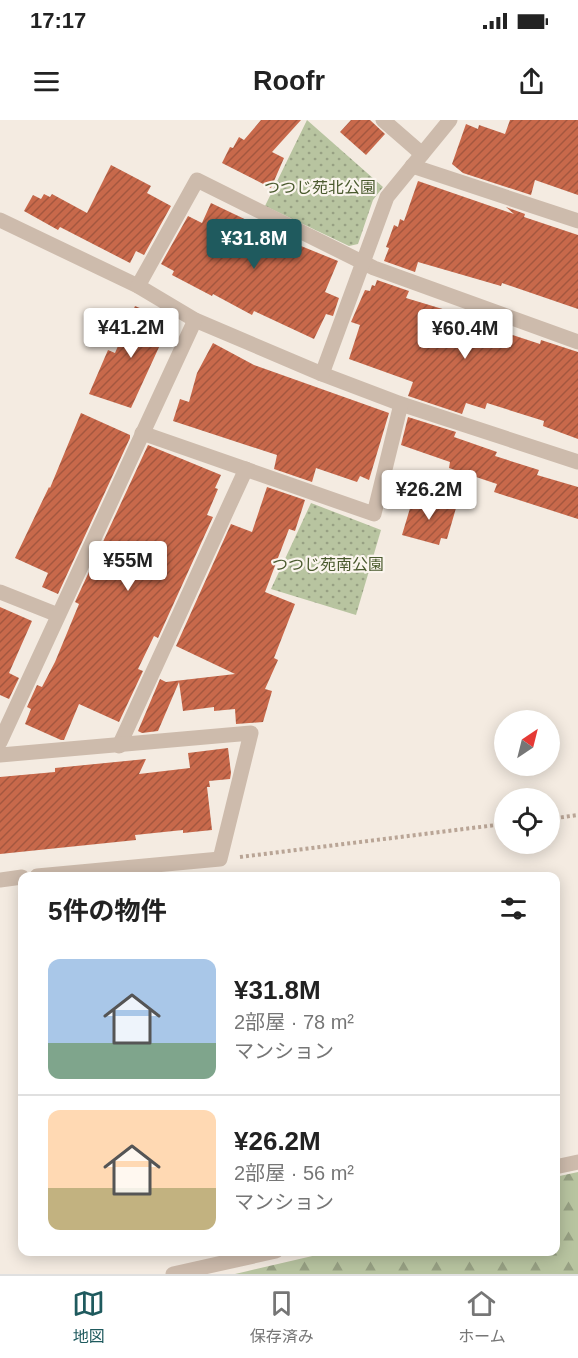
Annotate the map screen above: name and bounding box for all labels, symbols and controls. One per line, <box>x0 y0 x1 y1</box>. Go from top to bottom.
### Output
text: 17:17 <box>30 8 86 33</box>
icon: menu <box>30 65 63 98</box>
icon: share <box>515 65 548 98</box>
text: Roofr <box>253 66 325 96</box>
park label: つつじ苑北公園 <box>264 179 376 196</box>
pin: ¥31.8M <box>205 219 303 270</box>
text: ¥31.8M <box>221 227 287 249</box>
pin: ¥41.2M <box>82 308 180 359</box>
pin: ¥60.4M <box>416 309 514 360</box>
text: ¥41.2M <box>98 316 164 338</box>
text: ¥60.4M <box>432 317 498 339</box>
pin: ¥26.2M <box>380 470 478 521</box>
text: ¥26.2M <box>396 478 462 500</box>
pin: ¥55M <box>92 541 164 592</box>
text: ¥55M <box>103 549 153 571</box>
park label: つつじ苑南公園 <box>272 556 384 573</box>
north arrow <box>494 710 560 776</box>
map controls <box>494 710 560 854</box>
button: locate <box>494 788 560 854</box>
icon: filters <box>497 892 530 925</box>
text: 5件の物件 <box>48 896 166 926</box>
text: ¥31.8M <box>234 975 321 1005</box>
icon: home <box>96 983 168 1055</box>
text: 2部屋 · 78 m² <box>234 1011 354 1033</box>
text: マンション <box>234 1040 334 1062</box>
text: ¥26.2M <box>234 1126 321 1156</box>
icon: home <box>96 1134 168 1206</box>
text: 2部屋 · 56 m² <box>234 1162 354 1184</box>
text: マンション <box>234 1191 334 1213</box>
tab: 地図 <box>72 1287 105 1347</box>
tab: 保存済み <box>250 1287 314 1347</box>
tab: ホーム <box>458 1287 506 1347</box>

